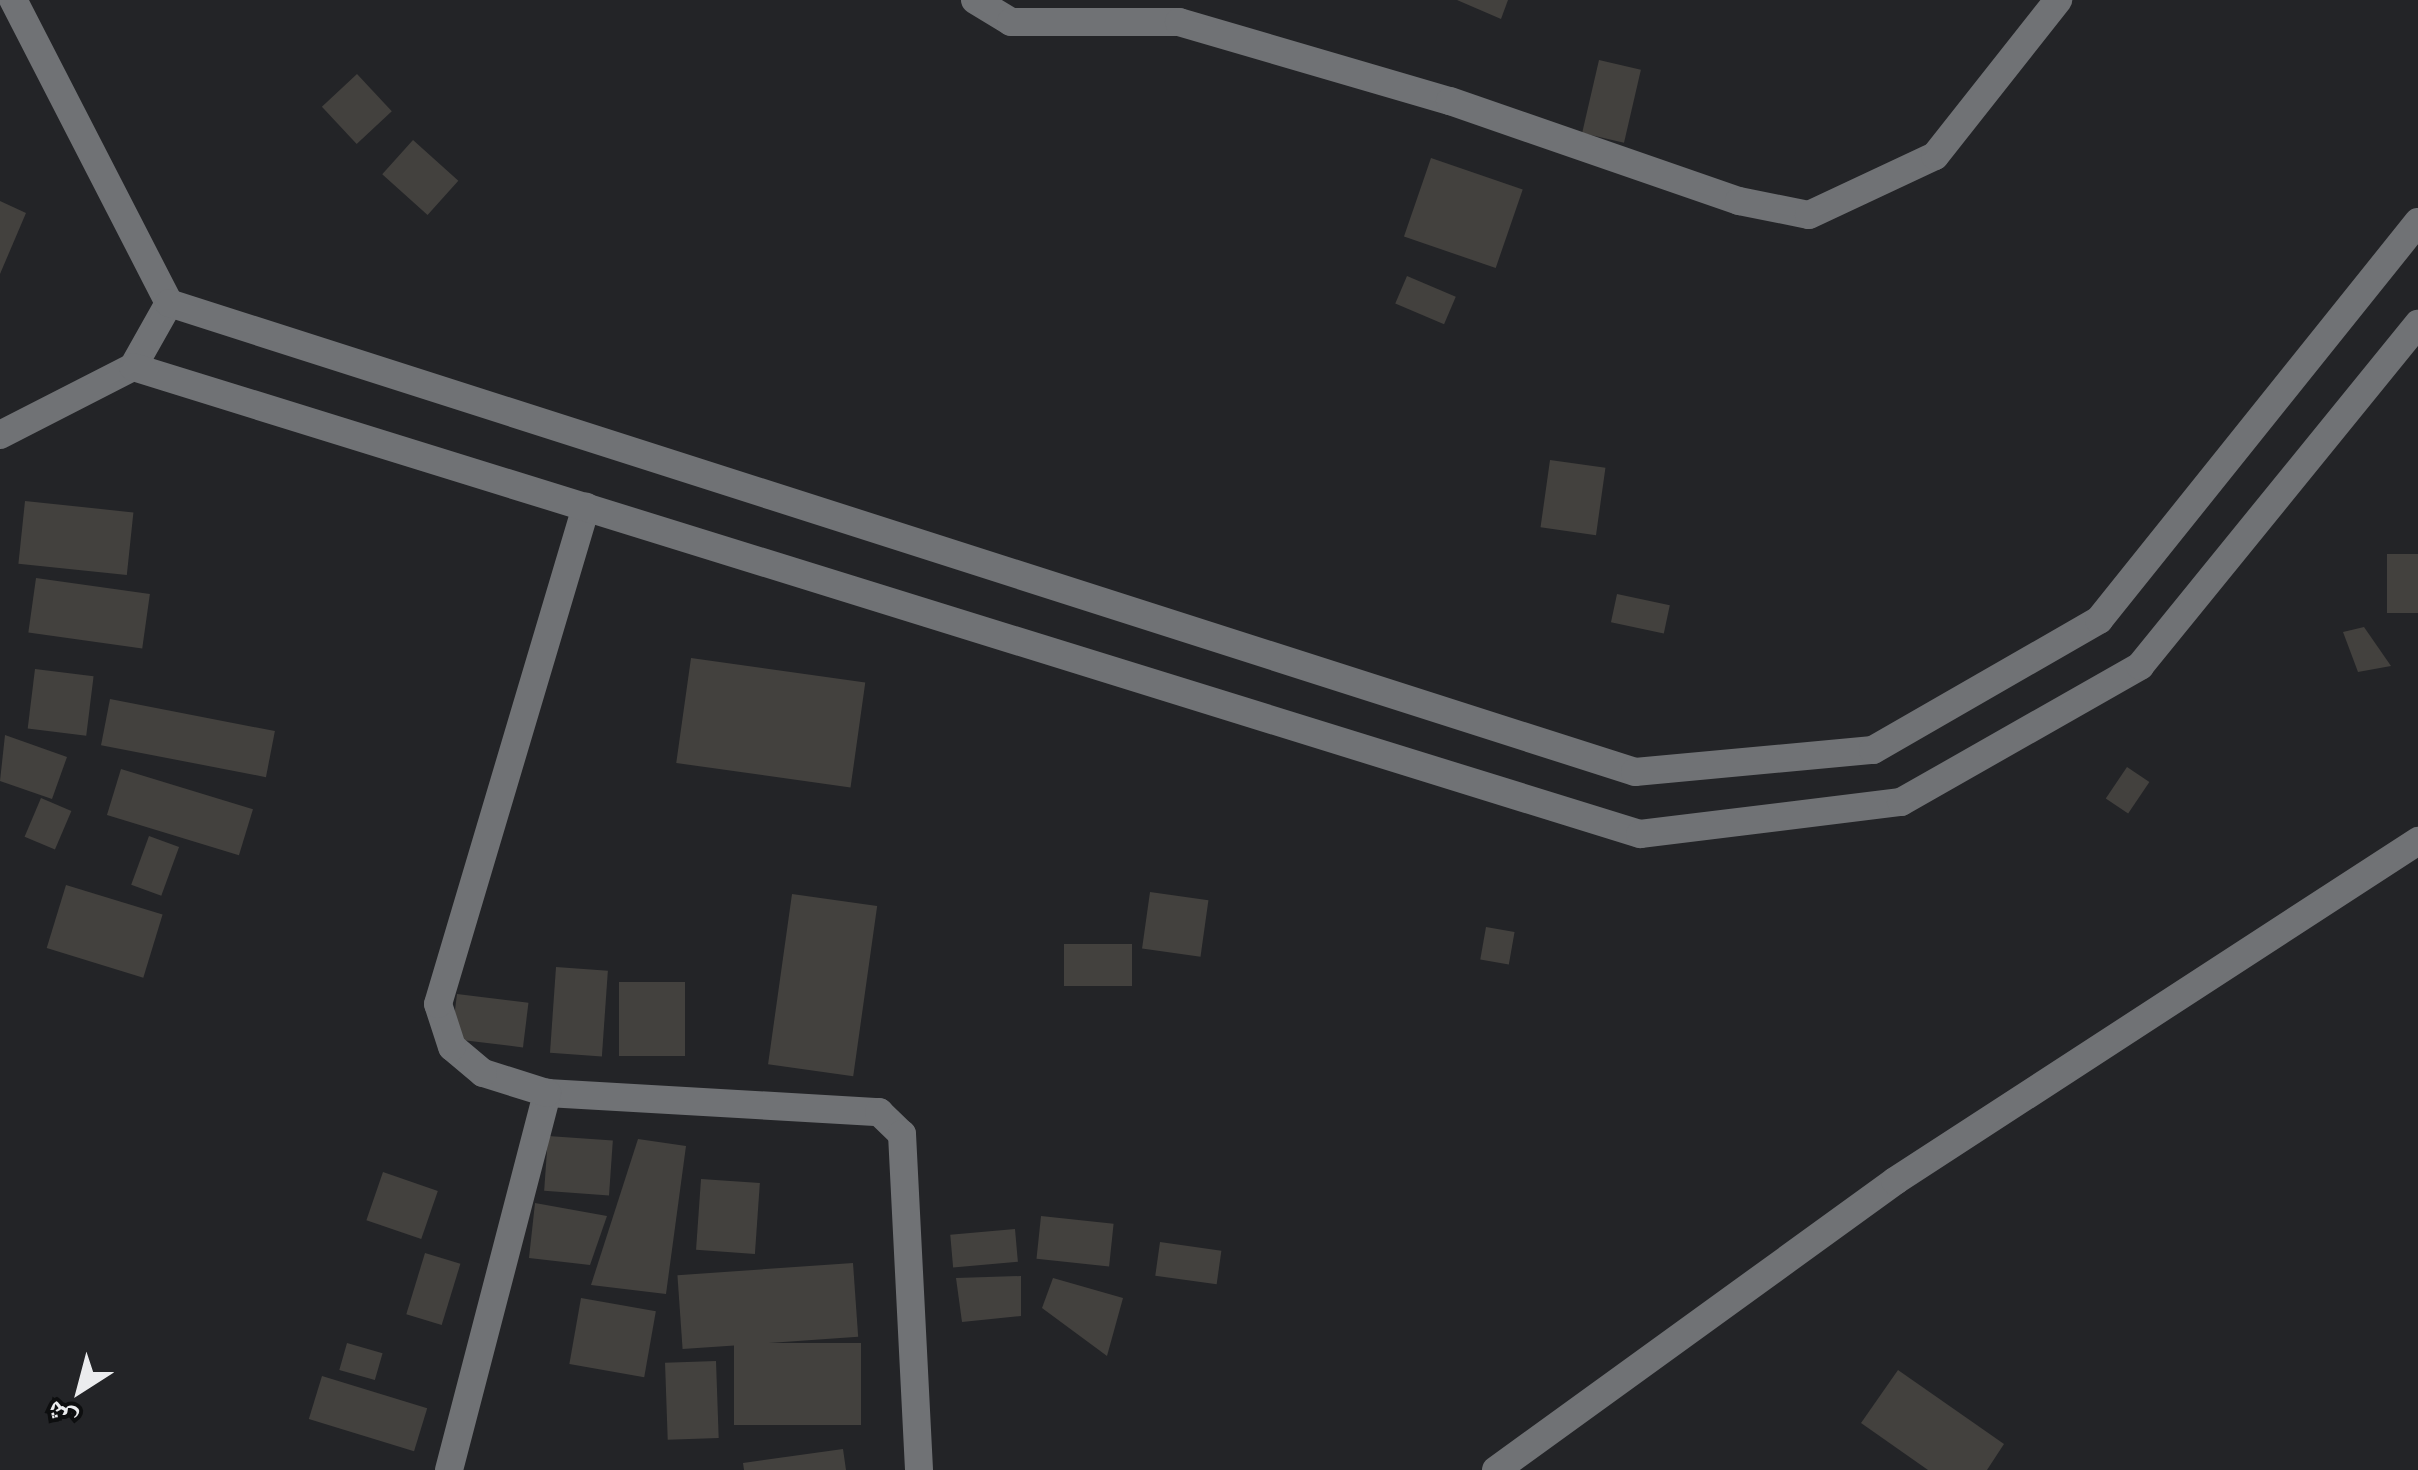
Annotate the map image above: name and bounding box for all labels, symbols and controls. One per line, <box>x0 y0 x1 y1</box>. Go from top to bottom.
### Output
north arrow <box>30 1340 130 1440</box>
text: ش <box>40 1391 85 1438</box>

